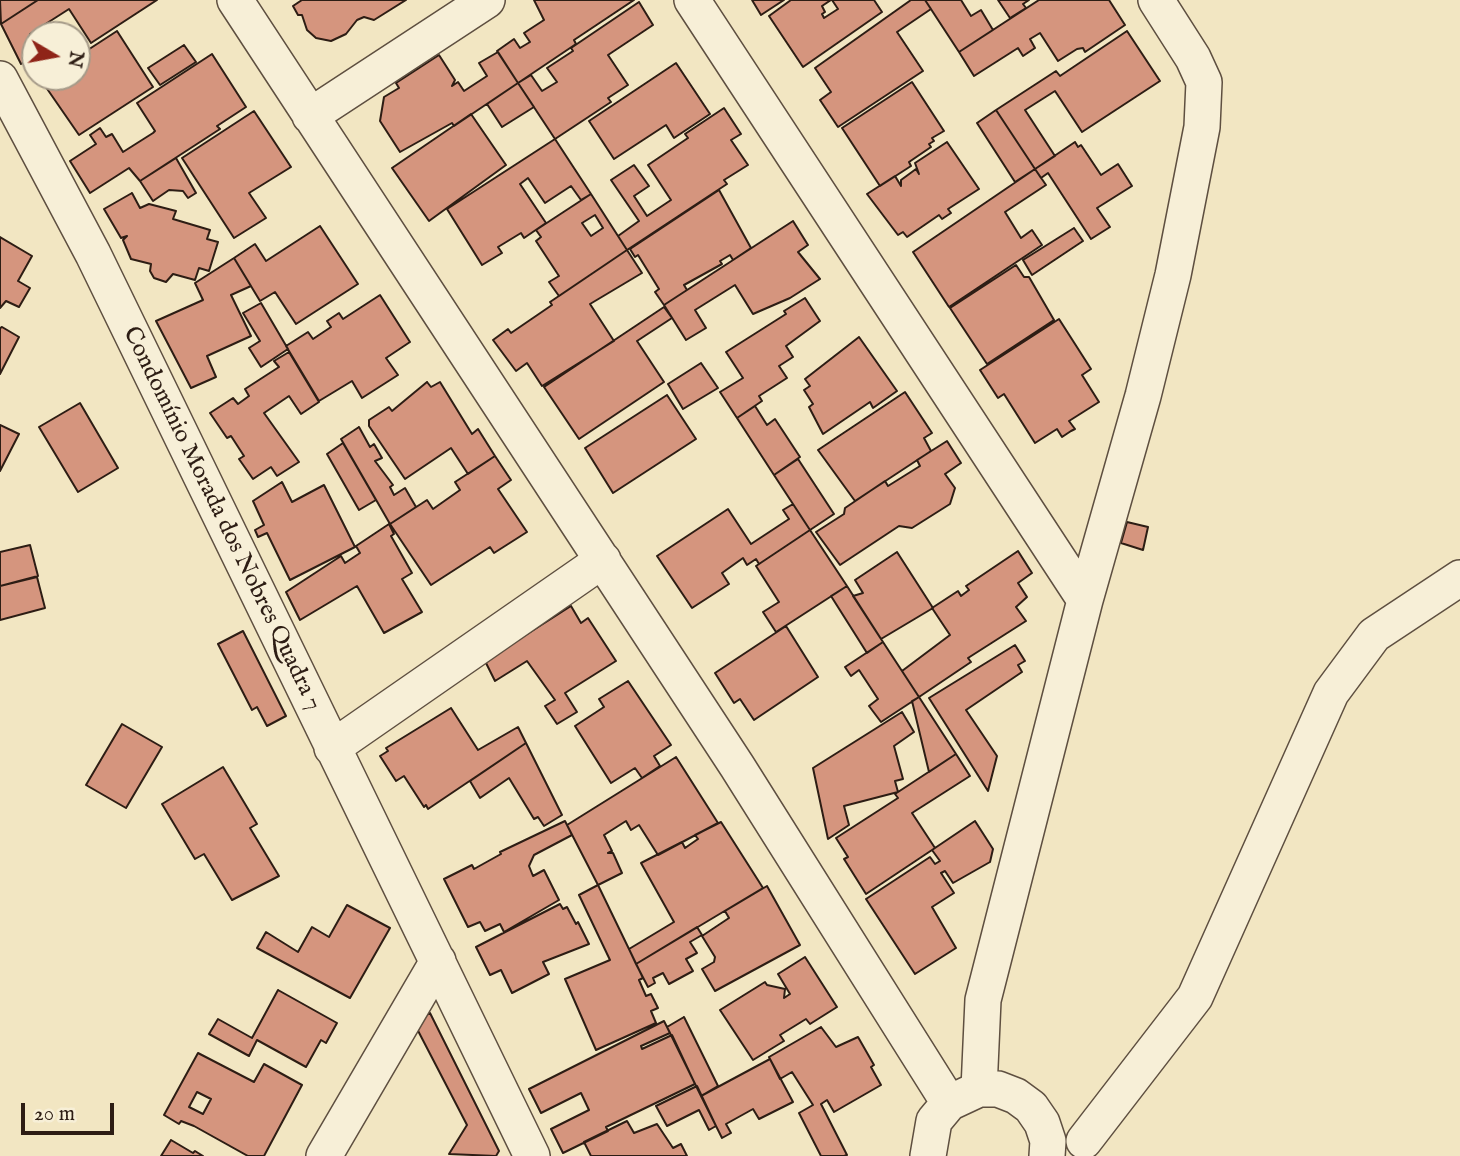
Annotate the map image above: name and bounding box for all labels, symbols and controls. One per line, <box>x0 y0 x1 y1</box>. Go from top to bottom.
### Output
north arrow <box>21 21 91 91</box>
text: N <box>61 49 88 69</box>
street label: Condomínio Morada dos Nobres Quadra 7 <box>115 323 327 715</box>
scale bar <box>24 1090 117 1134</box>
text: 20 m <box>34 1101 75 1128</box>

